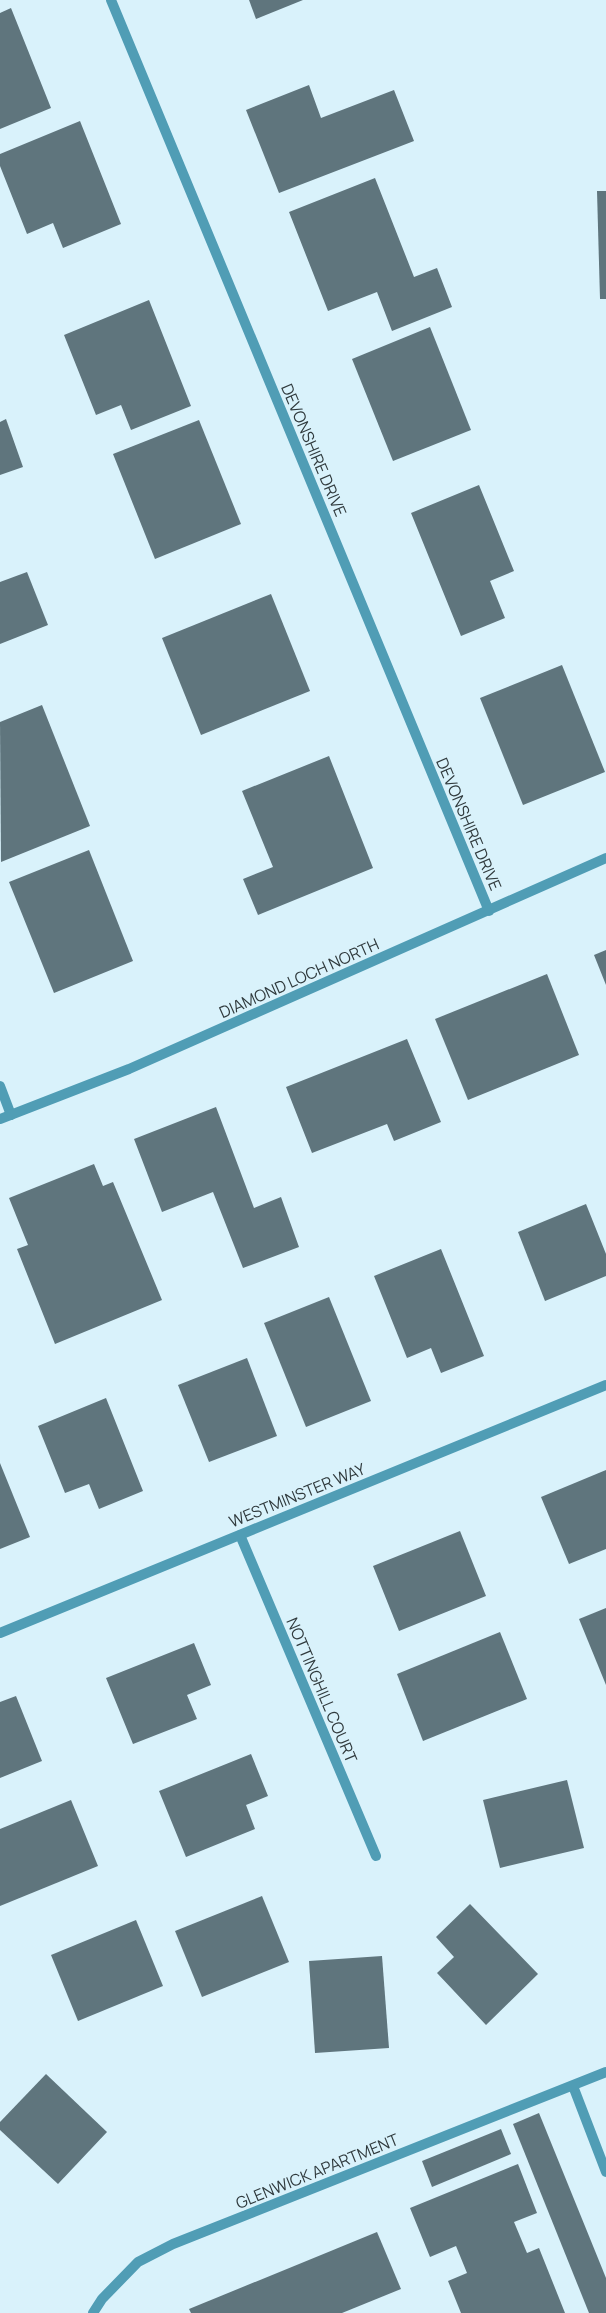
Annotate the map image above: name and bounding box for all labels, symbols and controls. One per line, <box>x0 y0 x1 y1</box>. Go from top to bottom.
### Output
street label: DEVONSHIRE DRIVE <box>276 380 352 520</box>
street label: DEVONSHIRE DRIVE <box>431 754 507 894</box>
street label: DIAMOND LOCH NORTH <box>216 933 382 1023</box>
street label: WESTMINSTER WAY <box>226 1458 368 1532</box>
street label: NOTTINGHILL COURT <box>281 1614 363 1766</box>
street label: GLENWICK APARTMENT <box>232 2128 402 2214</box>

